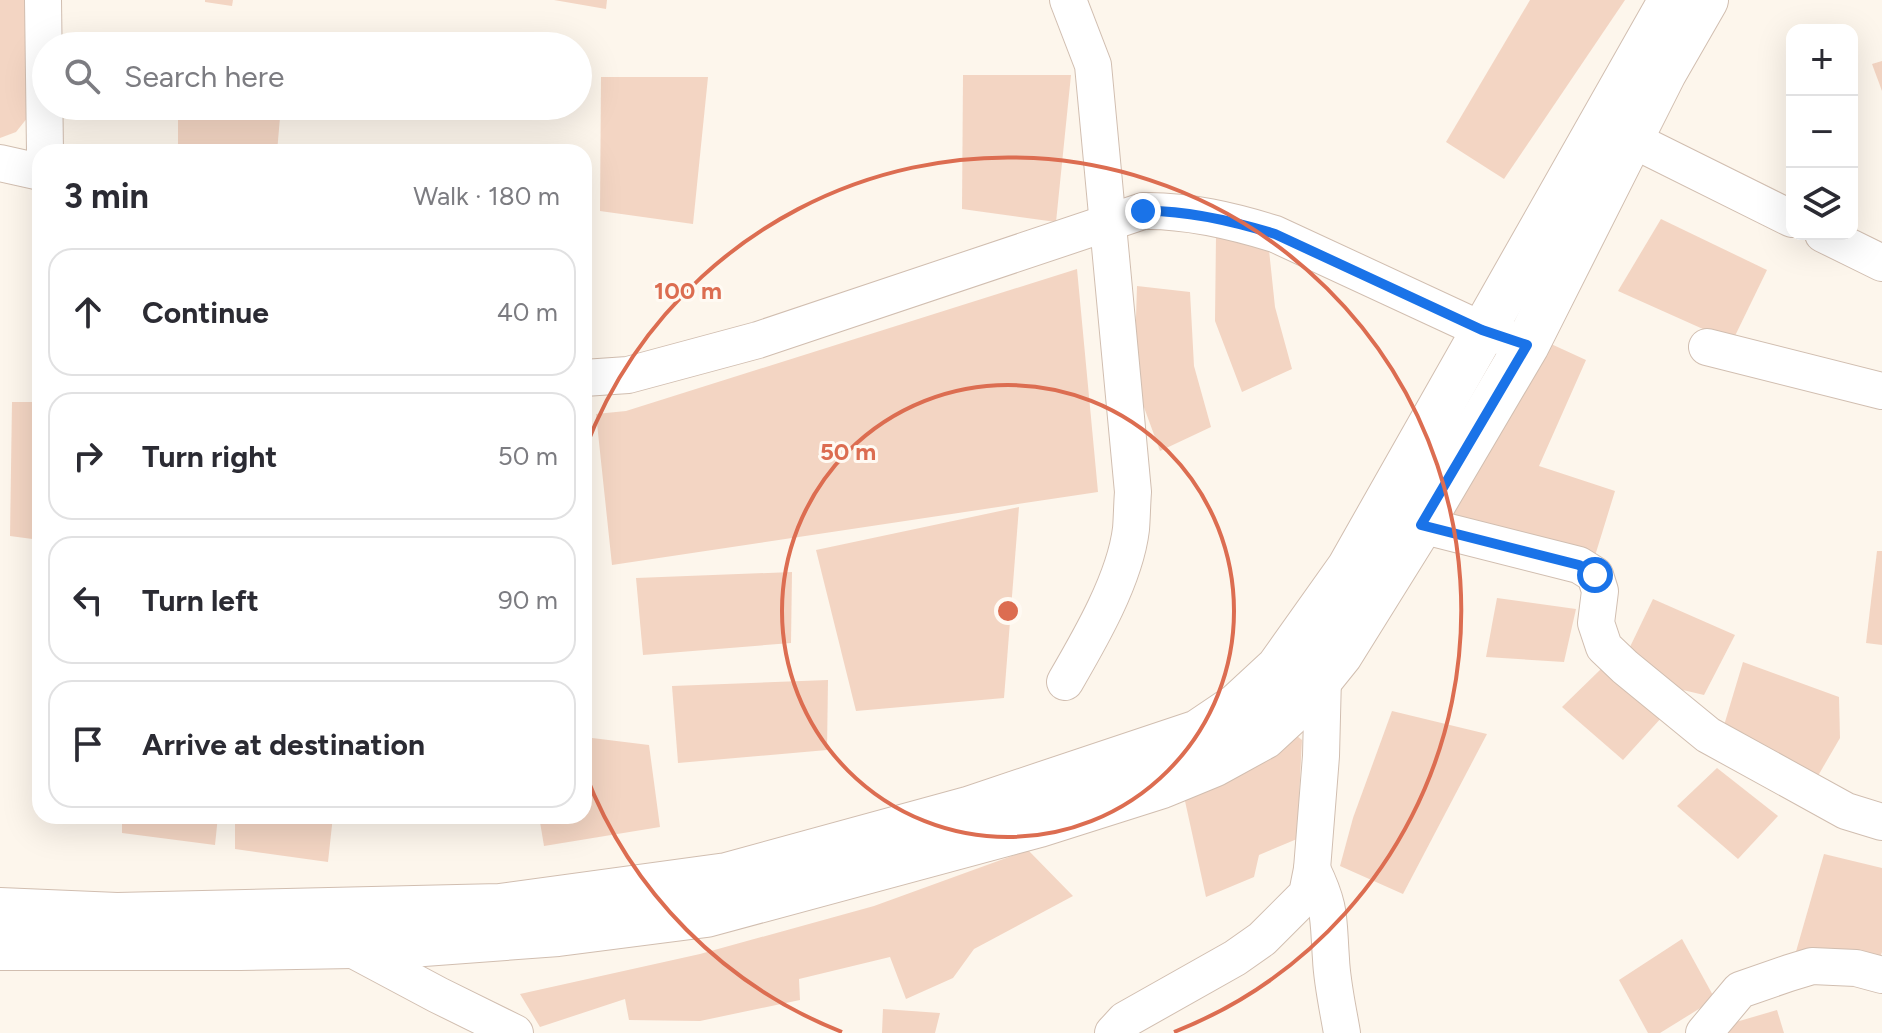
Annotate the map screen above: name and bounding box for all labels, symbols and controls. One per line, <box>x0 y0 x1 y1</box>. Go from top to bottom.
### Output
map controls <box>1786 24 1858 240</box>
button: + <box>1786 24 1858 96</box>
search box <box>32 32 592 120</box>
icon: search <box>60 54 104 98</box>
text: Search here <box>124 58 284 95</box>
button: − <box>1786 96 1858 168</box>
button: layers <box>1786 168 1858 240</box>
text: 3 min <box>64 176 149 217</box>
text: Walk · 180 m <box>413 180 560 212</box>
route end <box>1125 193 1161 229</box>
text: 100 m <box>654 276 722 305</box>
icon: ahead <box>66 290 110 334</box>
text: Continue <box>142 294 269 331</box>
text: 40 m <box>497 296 558 328</box>
icon: right <box>66 434 110 478</box>
text: 50 m <box>820 437 876 466</box>
text: Turn right <box>142 438 277 475</box>
text: 50 m <box>498 440 558 472</box>
route start <box>1577 557 1613 593</box>
icon: left <box>66 578 110 622</box>
text: Turn left <box>142 582 259 619</box>
text: 90 m <box>498 584 558 616</box>
centre of rings <box>994 597 1022 625</box>
icon: arrive <box>66 722 110 766</box>
text: Arrive at destination <box>142 726 425 763</box>

